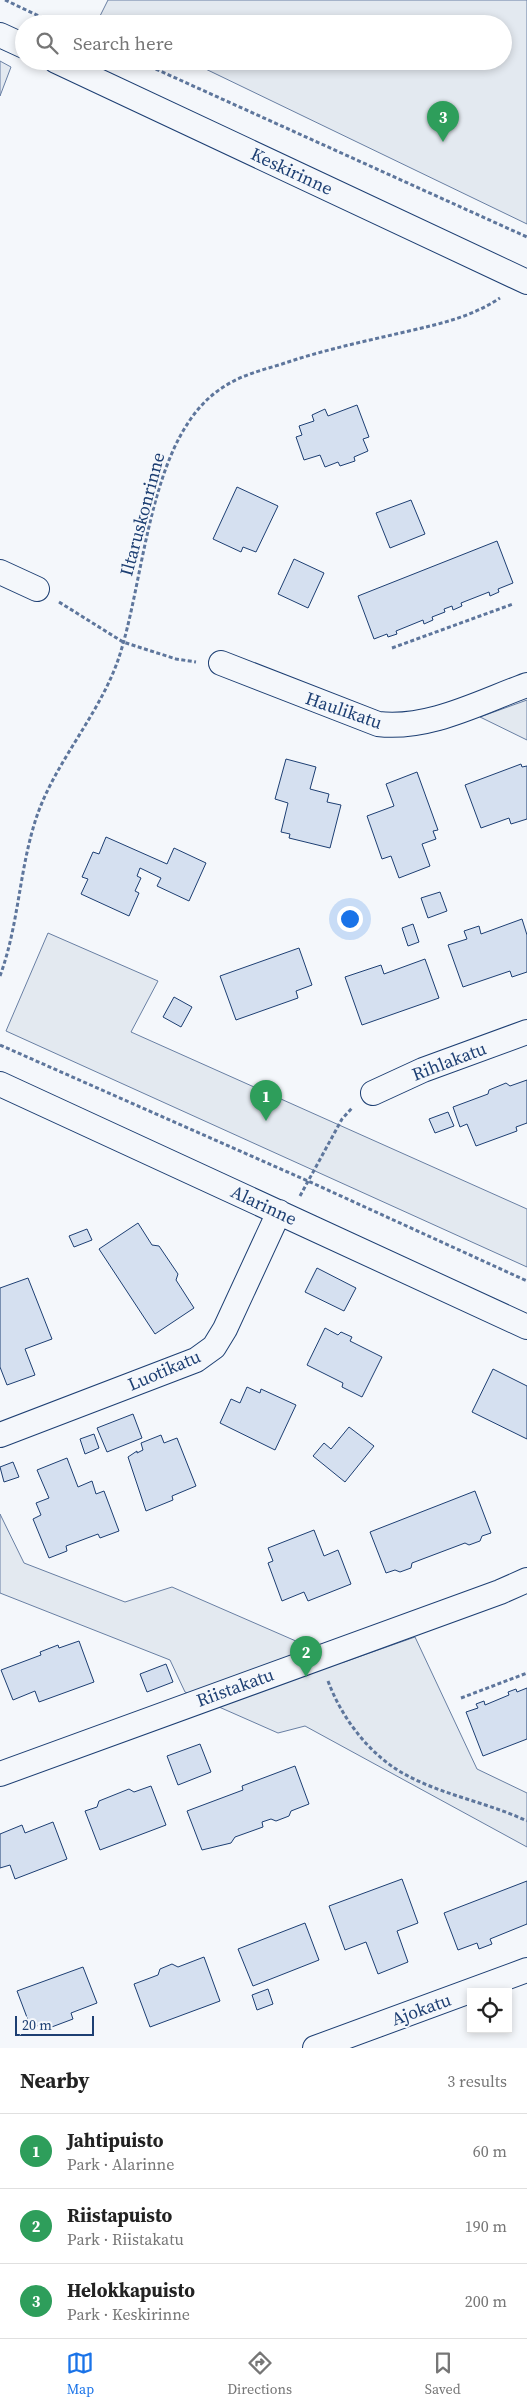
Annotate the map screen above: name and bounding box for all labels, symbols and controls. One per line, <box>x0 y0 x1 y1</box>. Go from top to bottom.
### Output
search box <box>15 15 512 70</box>
icon: search <box>33 29 61 57</box>
text: Search here <box>73 30 173 56</box>
pin: 3 <box>427 101 459 142</box>
street label: Keskirinne <box>247 141 337 201</box>
street label: Iltaruskonrinne <box>113 449 171 579</box>
street label: Haulikatu <box>302 685 386 735</box>
your location <box>337 906 363 932</box>
street label: Rihlakatu <box>408 1035 490 1087</box>
pin: 1 <box>250 1080 282 1121</box>
street label: Alarinne <box>227 1179 301 1231</box>
street label: Luotikatu <box>124 1343 204 1397</box>
pin: 2 <box>290 1636 322 1677</box>
street label: Riistakatu <box>193 1661 277 1713</box>
street label: Ajokatu <box>388 1987 454 2031</box>
map controls <box>467 1988 512 2033</box>
button: locate <box>467 1988 512 2033</box>
scale bar <box>15 2013 94 2036</box>
text: 20 m <box>22 2015 52 2035</box>
text: Nearby <box>20 2066 90 2095</box>
text: 3 results <box>447 2070 507 2092</box>
text: Jahtipuisto <box>67 2127 163 2153</box>
text: 1 <box>32 2140 40 2162</box>
text: 60 m <box>473 2140 507 2162</box>
text: Park · Alarinne <box>67 2153 174 2175</box>
text: Riistapuisto <box>67 2202 172 2228</box>
text: 2 <box>32 2215 40 2237</box>
text: 190 m <box>465 2215 507 2237</box>
text: Park · Riistakatu <box>67 2228 184 2250</box>
text: Helokkapuisto <box>67 2277 195 2303</box>
text: 3 <box>32 2290 40 2312</box>
text: 200 m <box>465 2290 507 2312</box>
text: Park · Keskirinne <box>67 2303 190 2325</box>
tab: Map <box>66 2349 94 2399</box>
tab: Directions <box>227 2349 292 2399</box>
tab: Saved <box>425 2349 461 2399</box>

